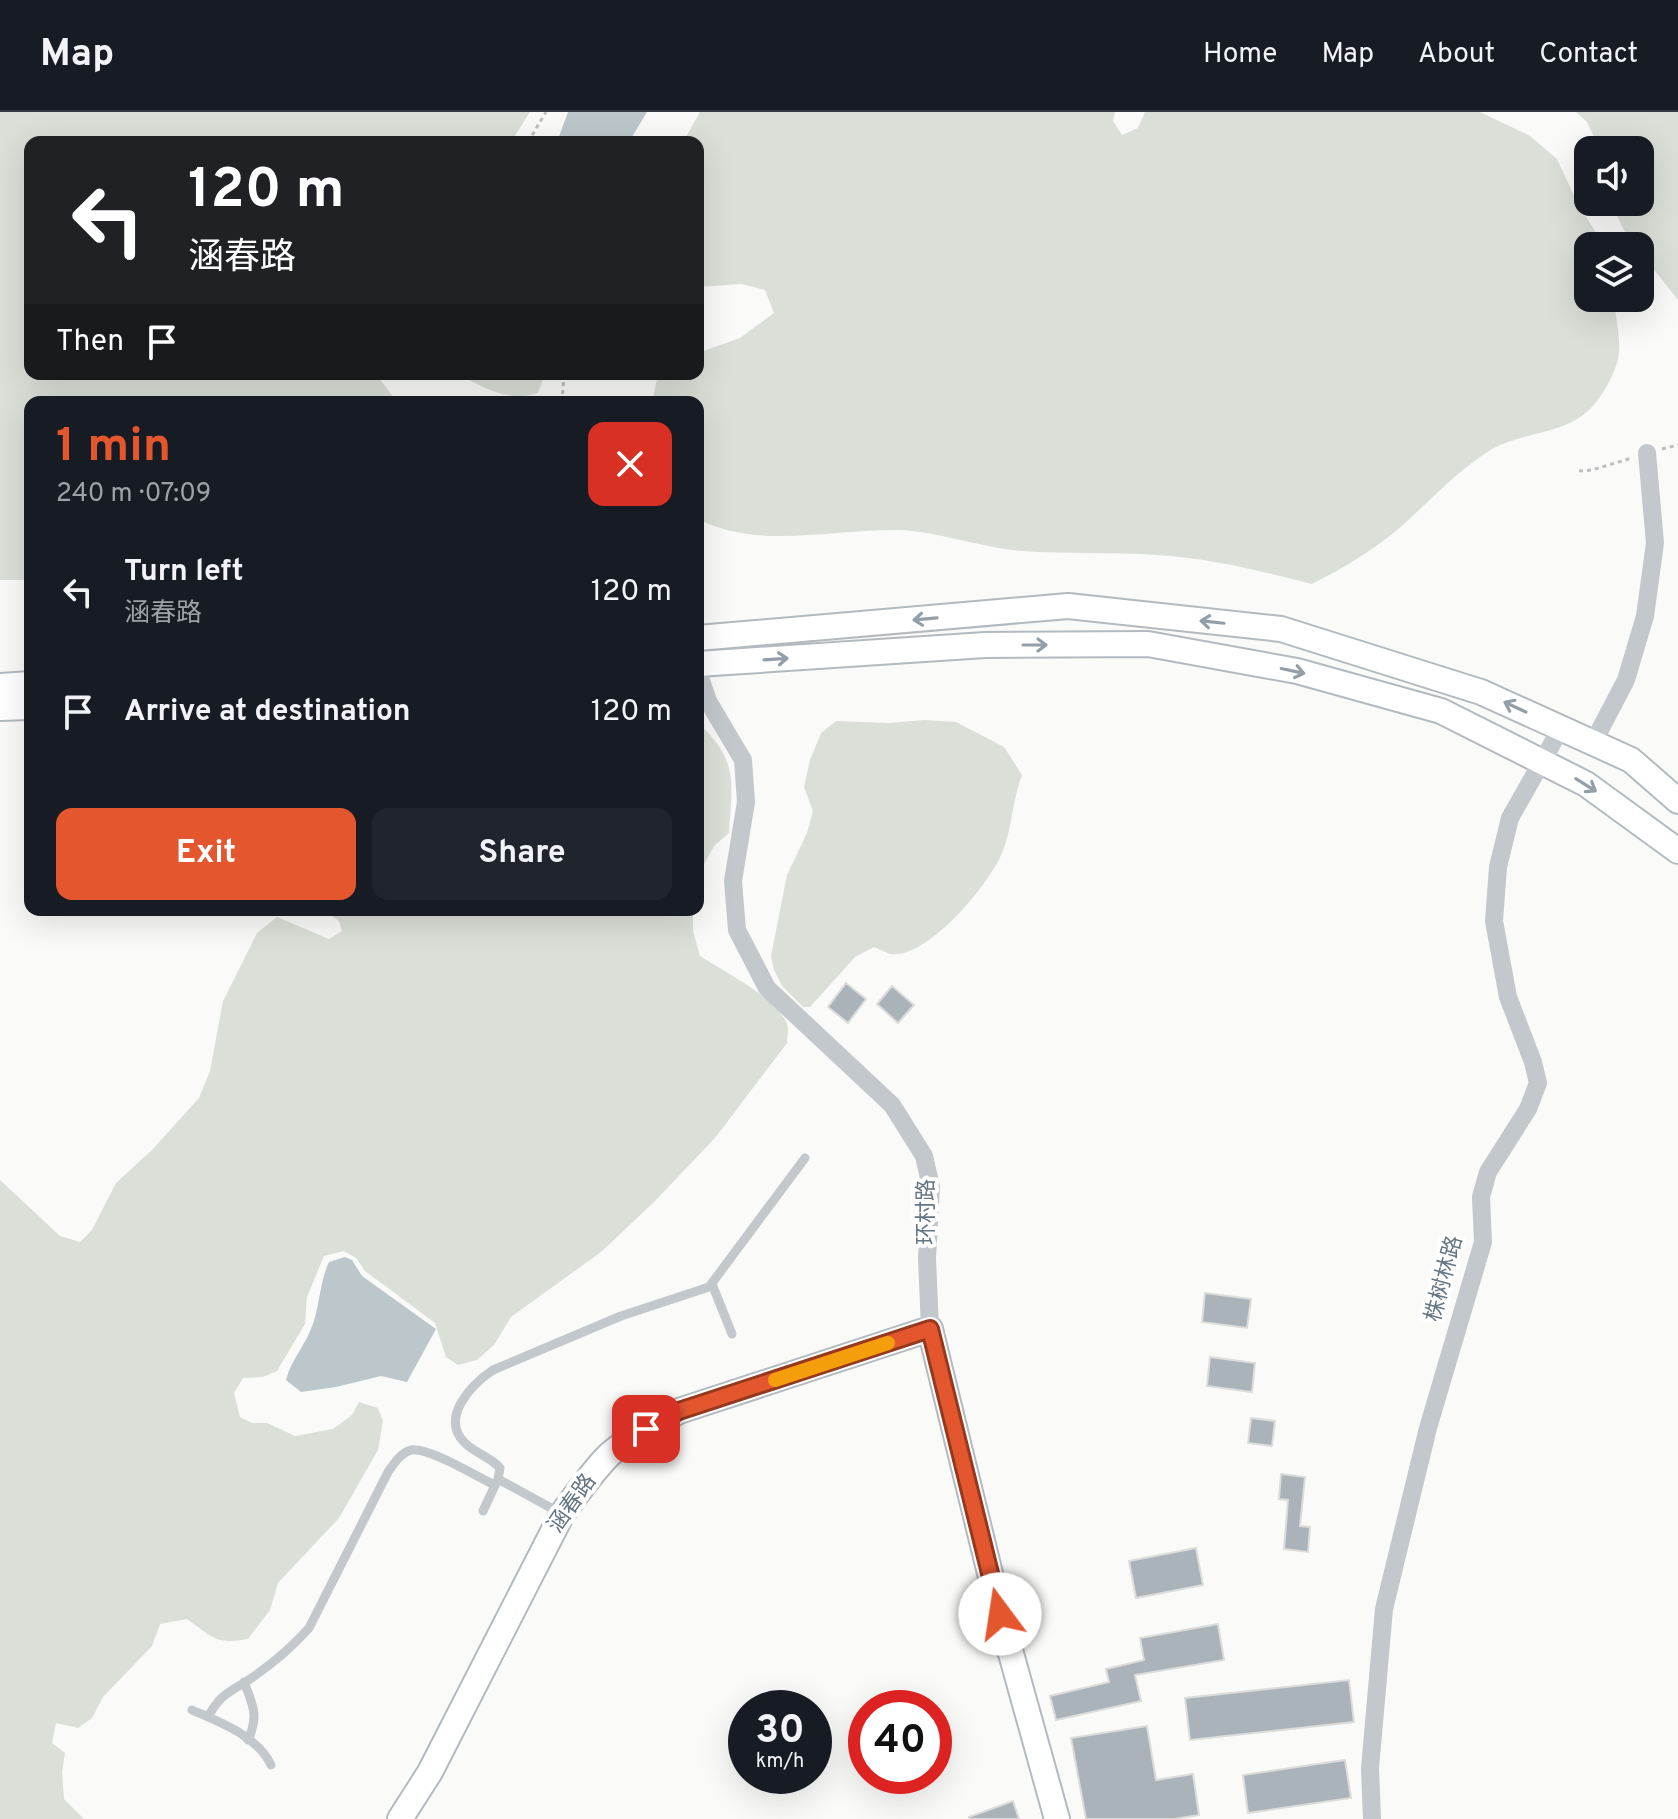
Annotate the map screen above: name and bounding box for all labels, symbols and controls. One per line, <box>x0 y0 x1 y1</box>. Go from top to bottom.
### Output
text: Map <box>40 31 114 80</box>
text: Home <box>1203 37 1277 73</box>
text: Map <box>1321 37 1374 73</box>
text: About <box>1418 37 1495 73</box>
text: Contact <box>1539 37 1638 73</box>
map controls <box>1574 136 1654 312</box>
button: sound <box>1574 136 1654 216</box>
text: 120 m <box>188 157 345 227</box>
icon: left <box>56 168 160 272</box>
button: layers <box>1574 232 1654 312</box>
text: 涵春路 <box>188 236 296 282</box>
icon: arrive <box>140 320 184 364</box>
text: Then <box>56 324 124 361</box>
text: 1 min <box>56 418 171 478</box>
button: close <box>588 422 672 506</box>
text: 240 m · 07:09 <box>56 478 211 511</box>
text: Turn left <box>124 554 244 591</box>
icon: left <box>56 570 100 614</box>
text: 120 m <box>591 574 672 611</box>
text: 涵春路 <box>124 598 202 631</box>
one-way arrow <box>912 611 939 626</box>
one-way arrow <box>1199 614 1226 629</box>
one-way arrow <box>1021 637 1048 653</box>
one-way arrow <box>762 651 789 666</box>
one-way arrow <box>1280 664 1305 679</box>
icon: arrive <box>56 690 100 734</box>
text: Arrive at destination <box>124 694 410 731</box>
text: 120 m <box>591 694 672 731</box>
one-way arrow <box>1503 699 1527 714</box>
one-way arrow <box>1574 777 1597 793</box>
button: Exit <box>56 808 356 900</box>
button: Share <box>372 808 672 900</box>
street label: 环村路 <box>914 1179 941 1245</box>
street label: 株树林路 <box>1421 1233 1469 1325</box>
pin <box>612 1395 680 1463</box>
icon: arrive <box>624 1407 668 1451</box>
street label: 涵春路 <box>543 1469 603 1539</box>
position arrow <box>958 1572 1042 1656</box>
speed limit sign: 40 <box>848 1690 952 1794</box>
text: 30 <box>755 1707 805 1757</box>
text: km/h <box>756 1749 804 1775</box>

